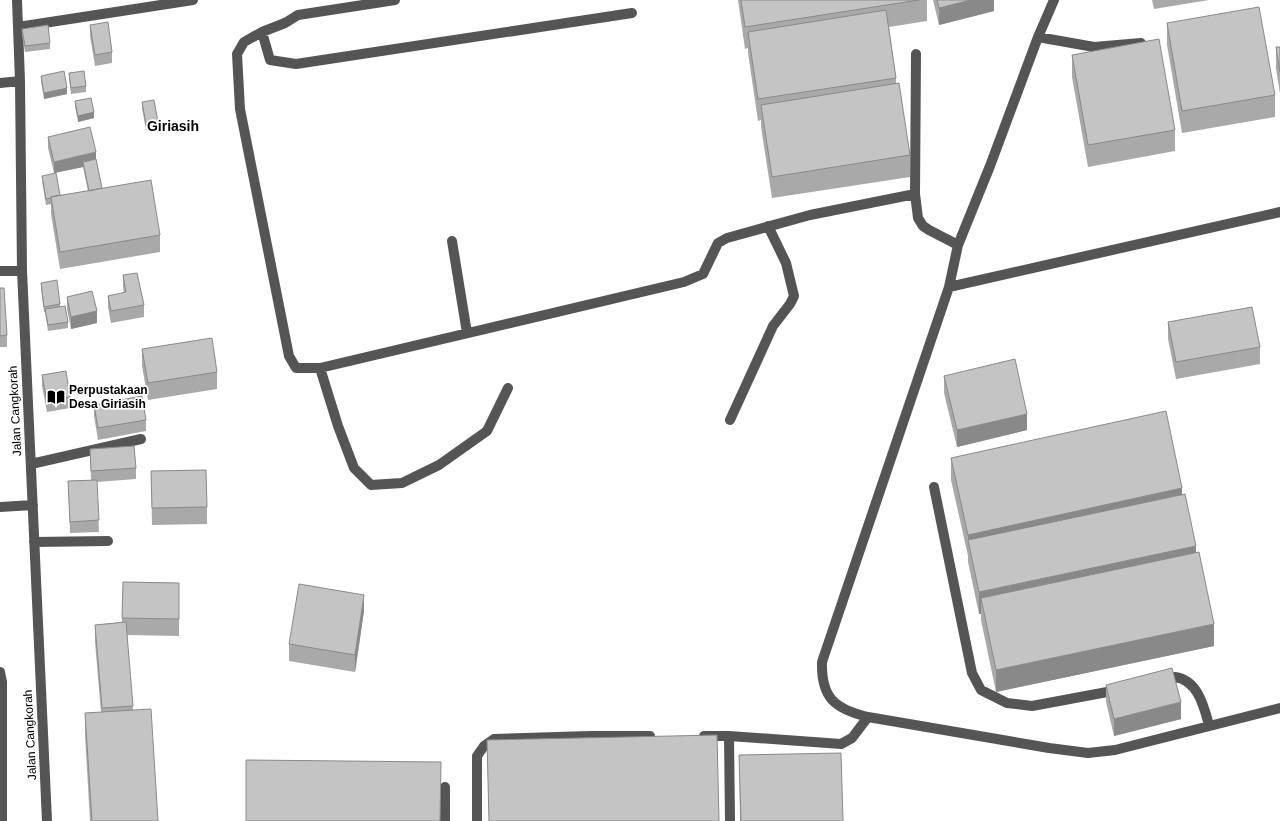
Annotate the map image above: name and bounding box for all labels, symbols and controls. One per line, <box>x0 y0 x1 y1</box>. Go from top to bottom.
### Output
district label: Giriasih <box>147 118 199 134</box>
street label: Jalan Cangkorah <box>6 365 24 457</box>
place label: Perpustakaan Desa Giriasih <box>69 383 148 411</box>
library icon: Perpustakaan Desa Giriasih <box>46 387 66 407</box>
street label: Jalan Cangkorah <box>21 689 39 781</box>

